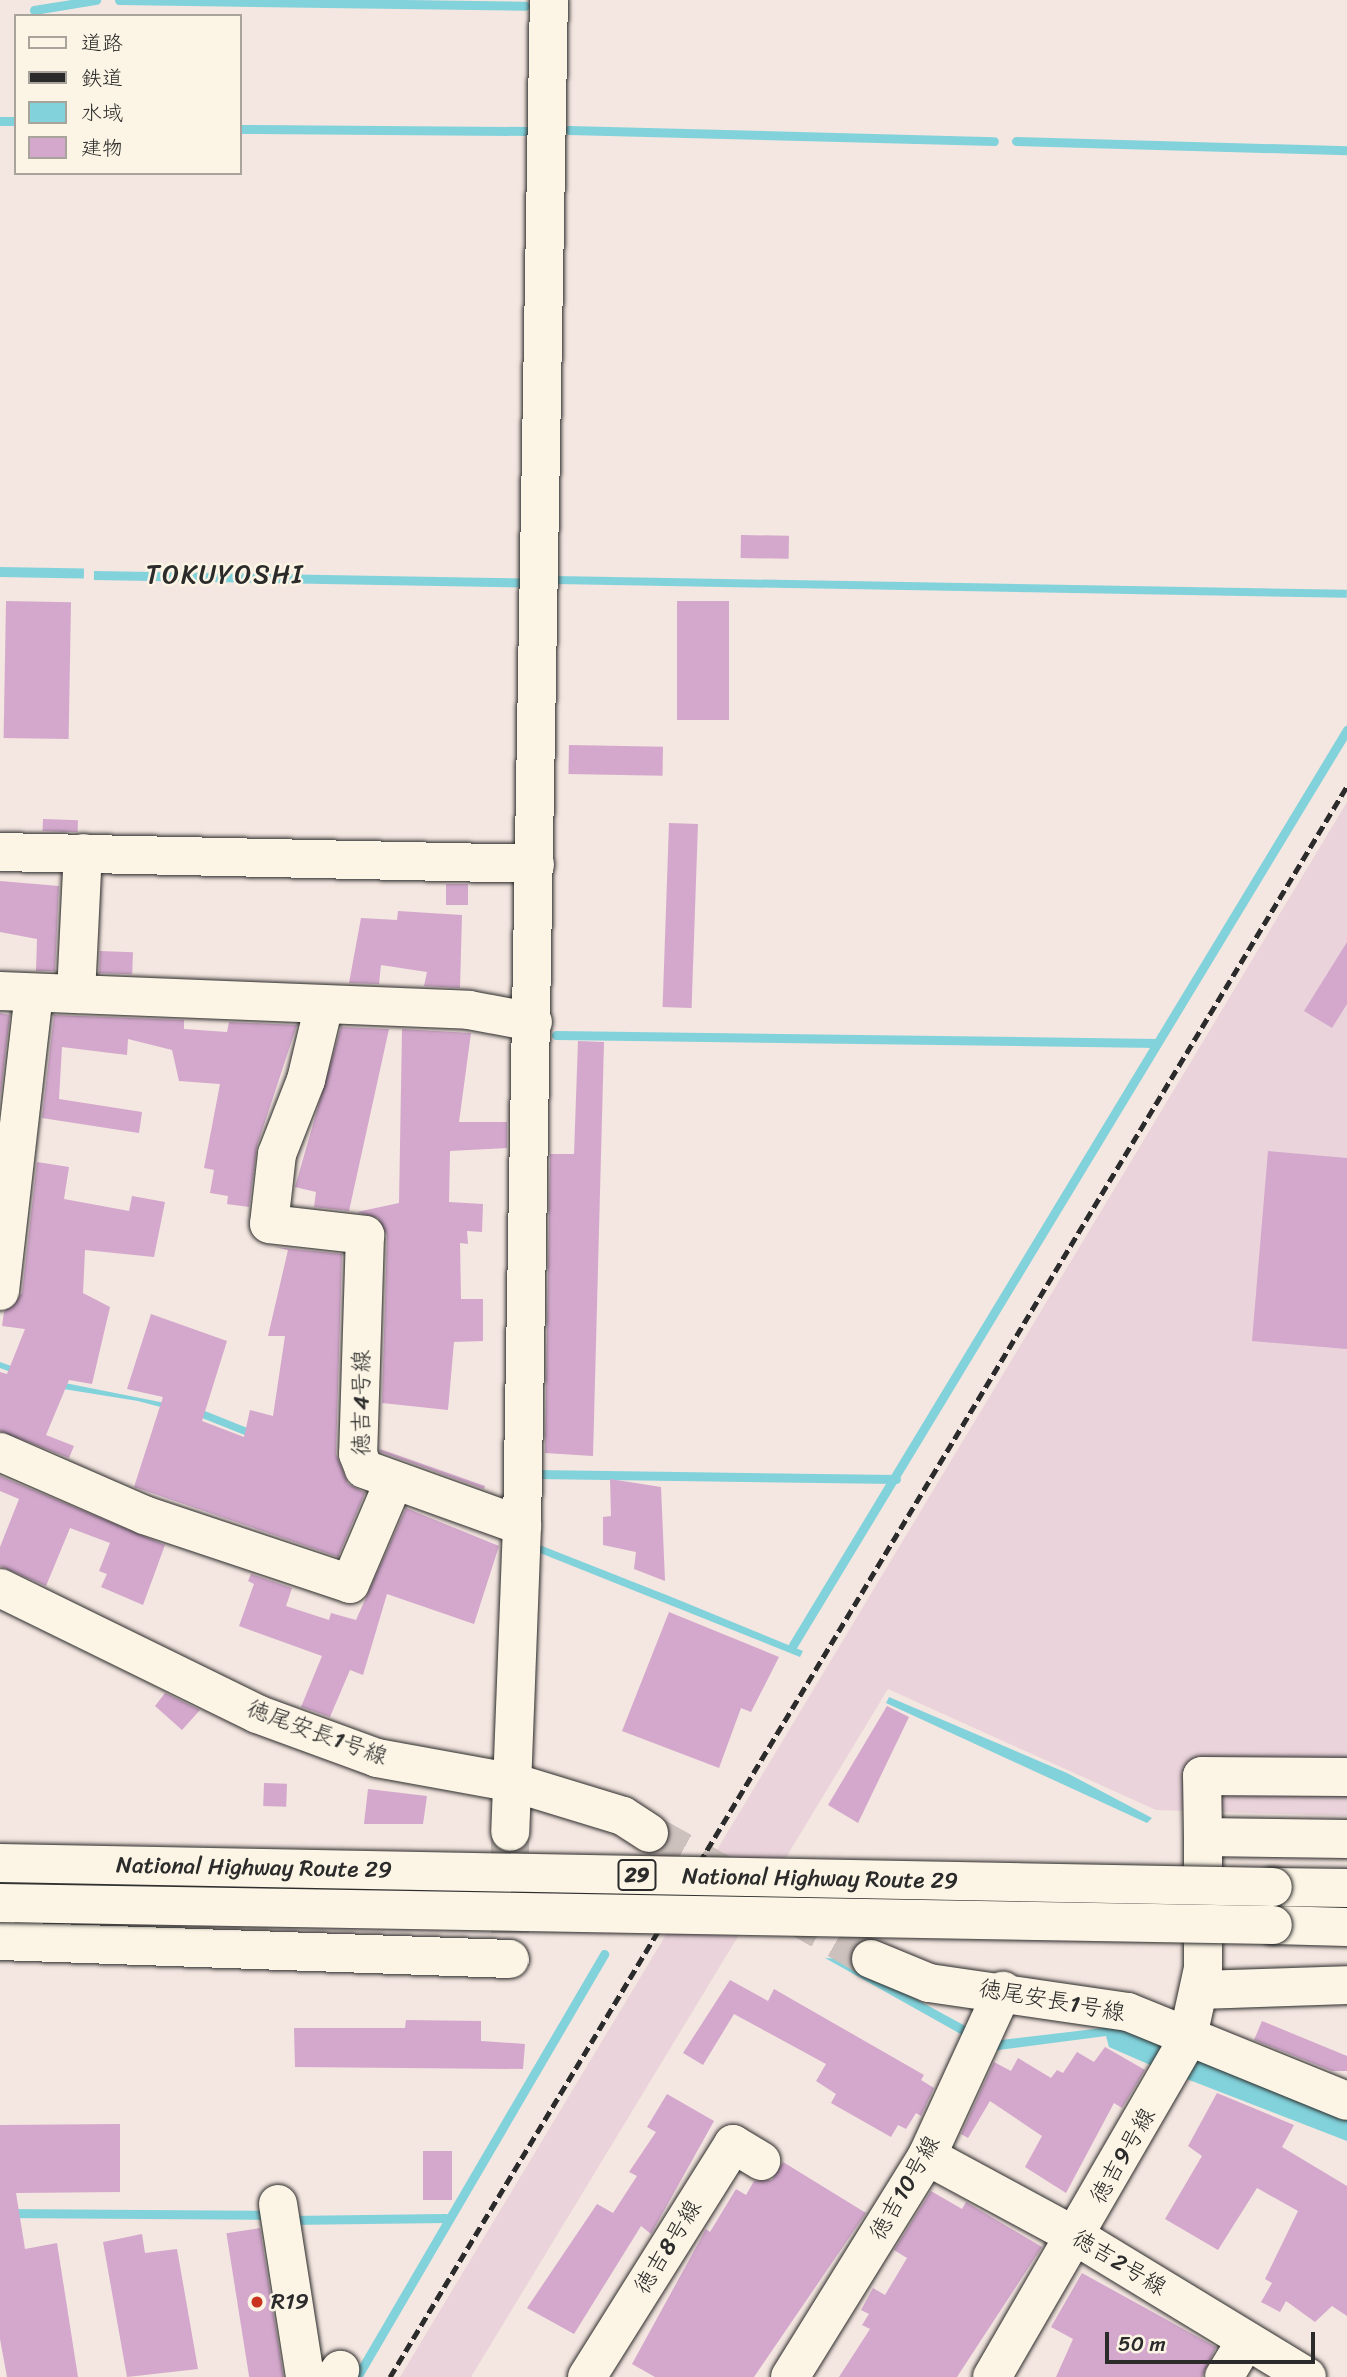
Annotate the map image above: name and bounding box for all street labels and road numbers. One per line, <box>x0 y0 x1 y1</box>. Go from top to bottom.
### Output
street label: 徳吉4号線 <box>348 1350 376 1456</box>
street label: 徳尾安長1号線 <box>243 1695 391 1771</box>
street label: National Highway Route 29 <box>116 1852 392 1884</box>
road number: 29 <box>616 1857 658 1892</box>
street label: National Highway Route 29 <box>682 1863 958 1895</box>
street label: 徳尾安長1号線 <box>977 1975 1127 2027</box>
street label: 徳吉9号線 <box>1085 2103 1161 2209</box>
street label: 徳吉10号線 <box>864 2131 946 2245</box>
street label: 徳吉8号線 <box>628 2195 708 2299</box>
street label: 徳吉2号線 <box>1067 2224 1171 2302</box>

